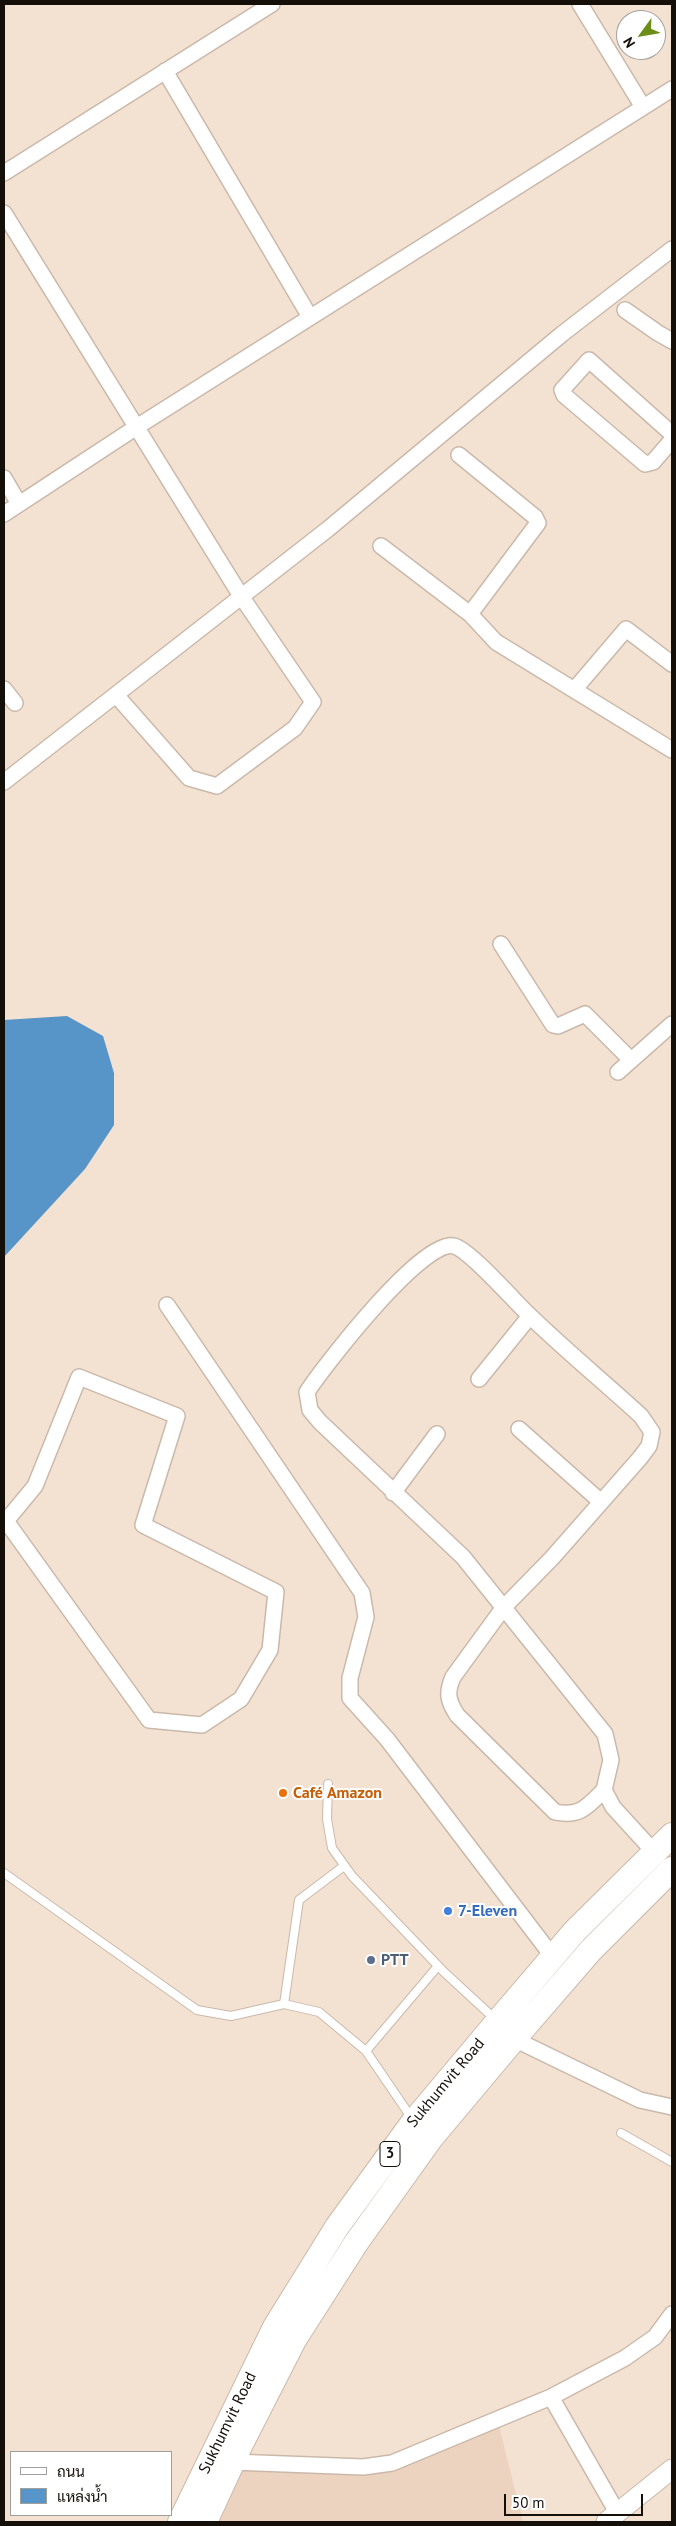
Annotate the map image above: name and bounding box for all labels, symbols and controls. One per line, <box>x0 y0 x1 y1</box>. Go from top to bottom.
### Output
north arrow <box>616 10 666 60</box>
text: N <box>619 34 639 51</box>
place label: Café Amazon <box>293 1783 382 1803</box>
marker: Café Amazon <box>277 1787 289 1799</box>
place label: 7-Eleven <box>458 1901 517 1921</box>
marker: 7-Eleven <box>442 1905 454 1917</box>
place label: PTT <box>381 1950 409 1970</box>
marker: PTT <box>365 1954 377 1966</box>
street label: Sukhumvit Road <box>403 2034 489 2132</box>
road number: 3 <box>380 2142 400 2166</box>
street label: Sukhumvit Road <box>195 2369 261 2477</box>
legend <box>10 2451 172 2516</box>
text: ถนน <box>57 2462 85 2481</box>
scale bar <box>506 2484 645 2516</box>
text: แหล่งน้ำ <box>57 2487 108 2506</box>
text: 50 m <box>512 2493 545 2512</box>

